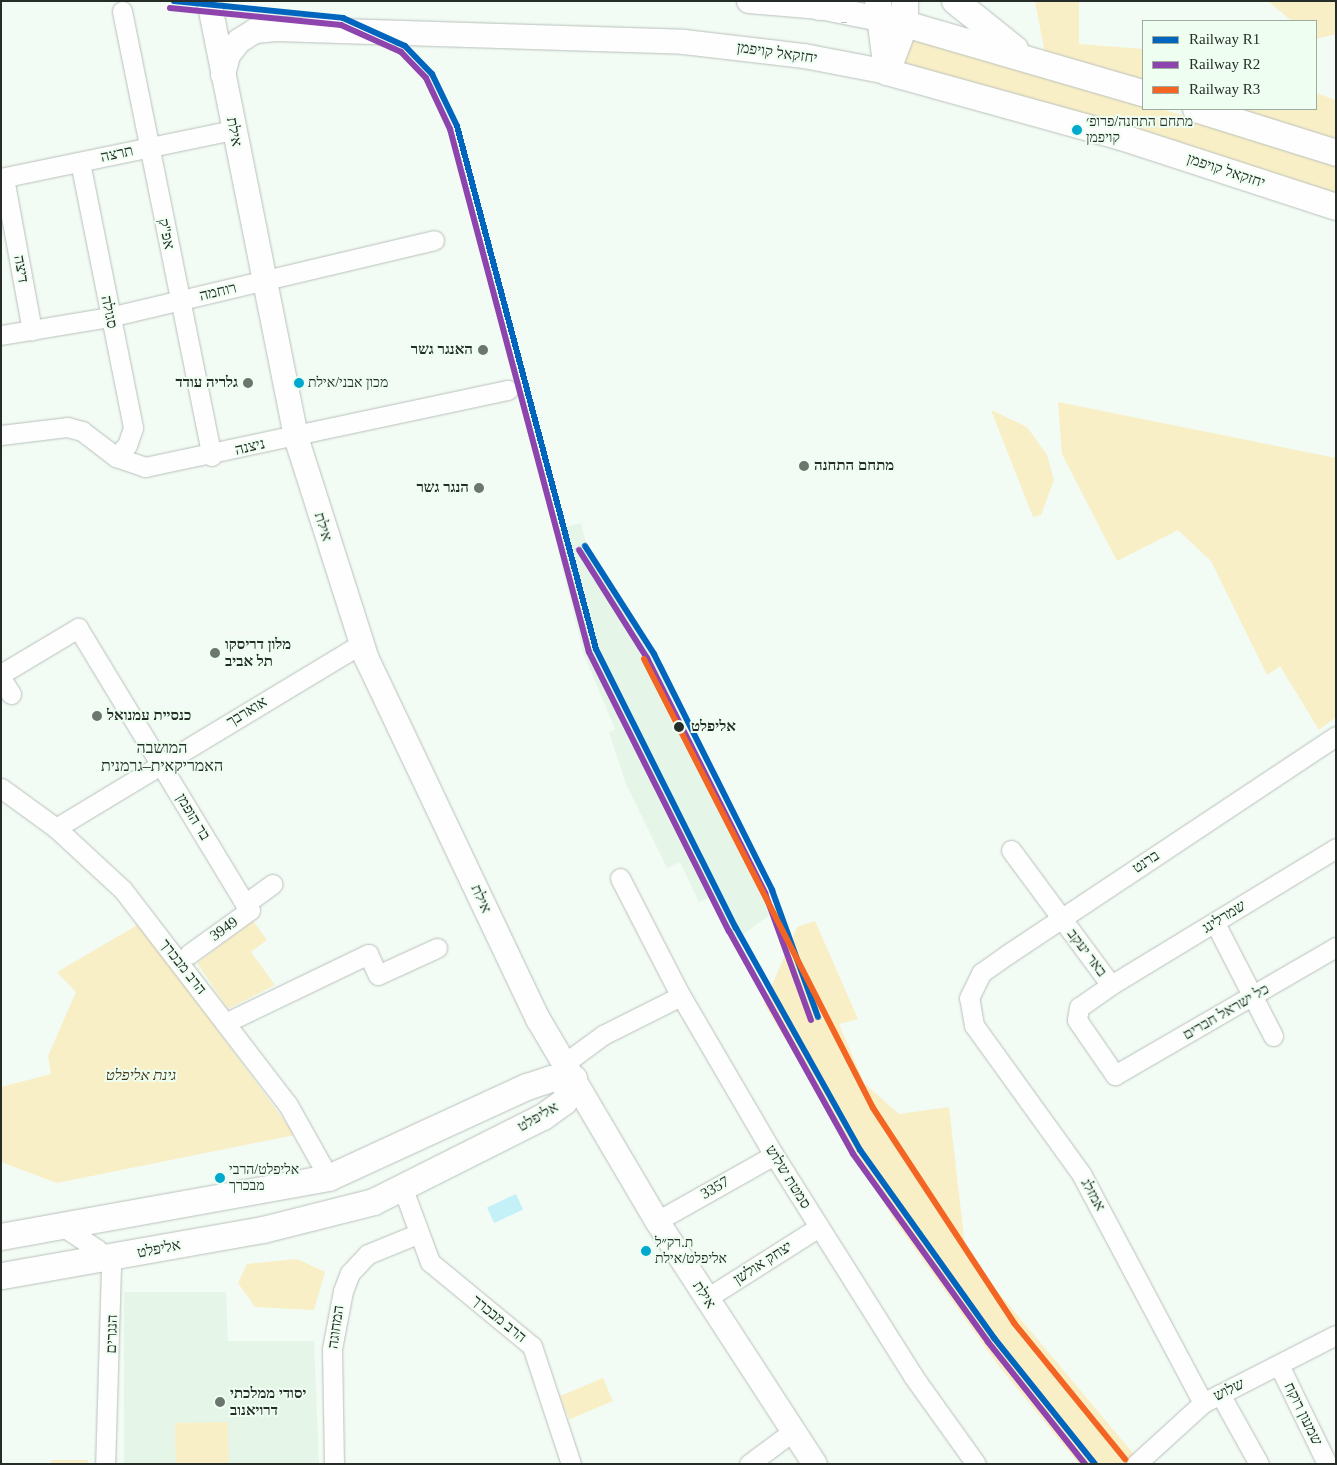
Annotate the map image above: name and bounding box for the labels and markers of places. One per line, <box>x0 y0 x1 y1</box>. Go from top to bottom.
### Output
place label: מתחם התחנה/פרופ׳ קויפמן <box>1086 114 1193 146</box>
marker: מתחם התחנה/פרופ׳ קויפמן <box>1072 125 1082 135</box>
place label: האנגר גשר <box>411 341 473 359</box>
marker: האנגר גשר <box>477 344 489 356</box>
place label: גלריה עודד <box>176 374 238 392</box>
place label: מכון אבני/אילת <box>308 375 388 391</box>
marker: גלריה עודד <box>242 377 254 389</box>
marker: מכון אבני/אילת <box>294 378 304 388</box>
place label: מתחם התחנה <box>814 457 894 475</box>
marker: מתחם התחנה <box>798 460 810 472</box>
place label: הנגר גשר <box>416 479 469 497</box>
marker: הנגר גשר <box>473 482 485 494</box>
place label: מלון דריסקו תל אביב <box>225 635 291 670</box>
marker: מלון דריסקו תל אביב <box>209 647 221 659</box>
place label: כנסיית עמנואל <box>107 707 191 725</box>
marker: כנסיית עמנואל <box>91 710 103 722</box>
place label: אליפלט <box>691 718 736 736</box>
marker: אליפלט <box>671 719 687 735</box>
place label: אליפלט/הרבי מבכרך <box>229 1162 299 1194</box>
marker: אליפלט/הרבי מבכרך <box>215 1173 225 1183</box>
place label: ת.רק״ל אליפלט/אילת <box>655 1235 727 1268</box>
marker: ת.רק״ל אליפלט/אילת <box>641 1246 651 1256</box>
place label: יסודי ממלכתי דרויאנוב <box>230 1384 306 1419</box>
marker: יסודי ממלכתי דרויאנוב <box>214 1396 226 1408</box>

